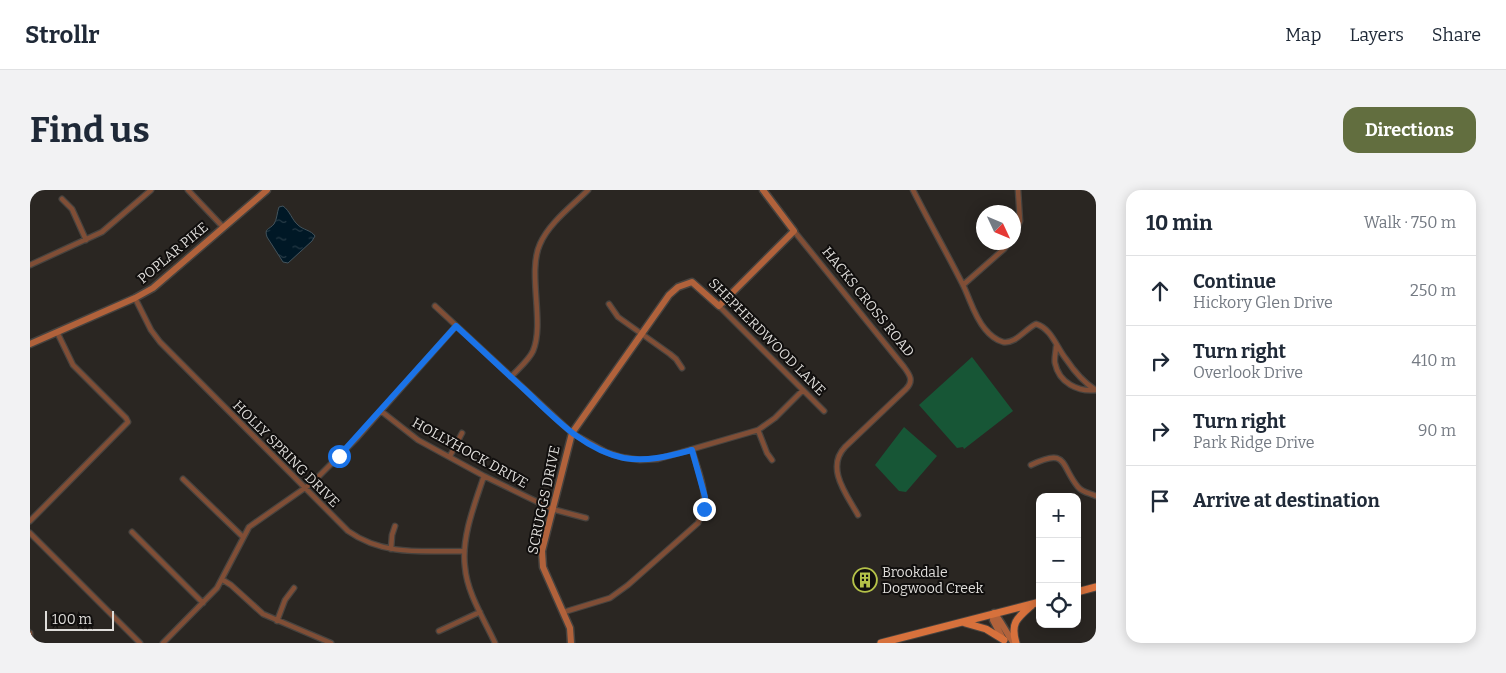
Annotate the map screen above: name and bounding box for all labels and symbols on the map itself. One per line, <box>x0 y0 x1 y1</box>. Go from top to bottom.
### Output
north arrow <box>976 205 1021 250</box>
street label: POPLAR PIKE <box>134 219 212 287</box>
street label: HACKS CROSS ROAD <box>818 244 918 360</box>
street label: SHEPHERDWOOD LANE <box>705 275 829 399</box>
street label: HOLLY SPRING DRIVE <box>229 397 343 511</box>
street label: HOLLYHOCK DRIVE <box>409 414 531 492</box>
street label: SCRUGGS DRIVE <box>524 444 564 556</box>
route start <box>328 445 351 468</box>
route end <box>693 498 716 521</box>
place label: Brookdale Dogwood Creek <box>882 564 984 597</box>
building icon: Brookdale Dogwood Creek <box>852 567 878 593</box>
scale bar <box>45 608 114 631</box>

